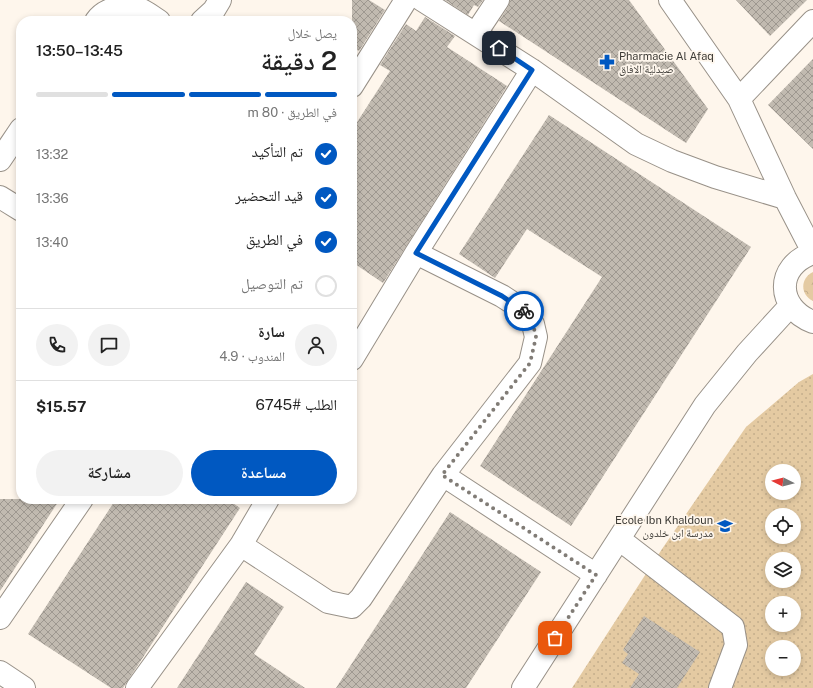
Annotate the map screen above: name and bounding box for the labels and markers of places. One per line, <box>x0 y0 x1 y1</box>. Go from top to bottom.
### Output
pin <box>482 31 516 65</box>
place label: Pharmacie Al Afaq صيدلية الافاق <box>619 50 714 76</box>
pharmacy icon: Pharmacie Al Afaq صيدلية الافاق <box>598 53 616 71</box>
place label: Ecole Ibn Khaldoun مدرسة ابن خلدون <box>615 514 713 540</box>
school or university icon: Ecole Ibn Khaldoun مدرسة ابن خلدون <box>716 517 734 535</box>
pin <box>538 621 572 655</box>

